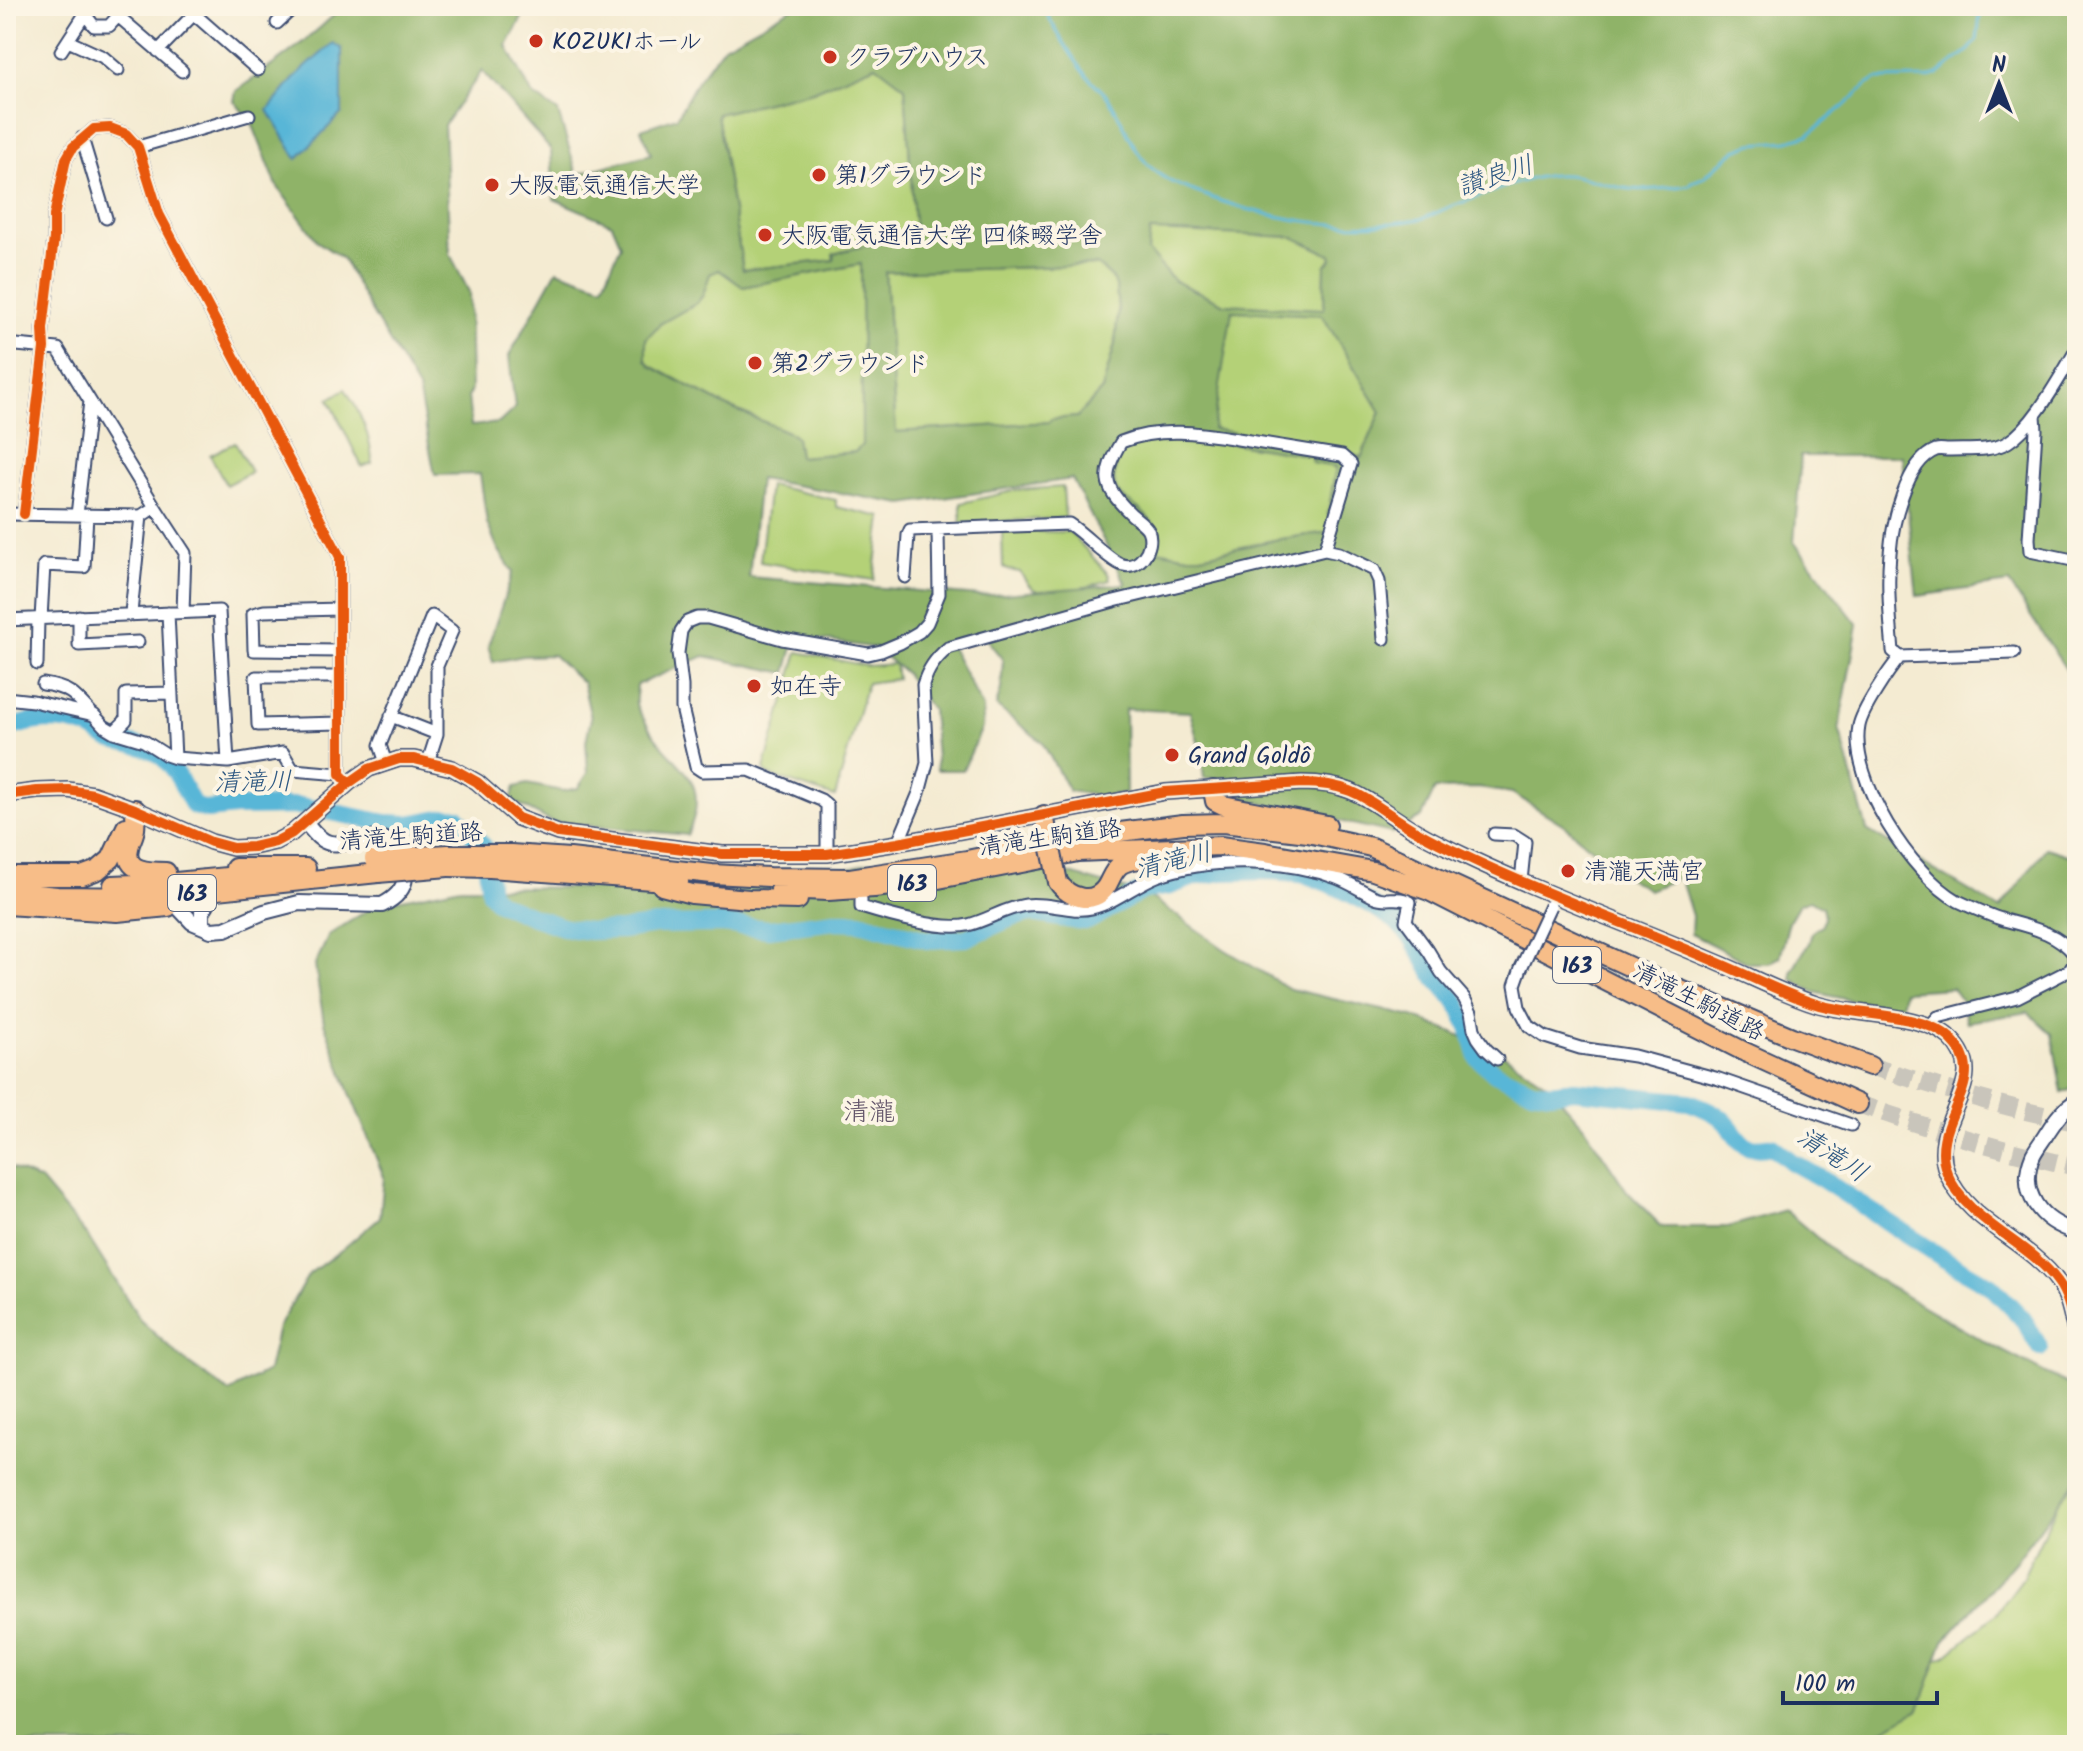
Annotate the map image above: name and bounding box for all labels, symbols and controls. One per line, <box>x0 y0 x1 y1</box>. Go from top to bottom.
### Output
place label: KOZUKIホール <box>552 23 702 62</box>
marker: KOZUKIホール <box>527 32 545 50</box>
place label: クラブハウス <box>846 39 989 78</box>
north arrow <box>1959 44 2039 124</box>
marker: クラブハウス <box>821 48 839 66</box>
text: N <box>1992 49 2006 84</box>
water label: 讃良川 <box>1452 145 1539 209</box>
place label: 第1グラウンド <box>835 157 987 196</box>
marker: 第1グラウンド <box>810 166 828 184</box>
place label: 大阪電気通信大学 <box>508 167 700 206</box>
marker: 大阪電気通信大学 <box>483 176 501 194</box>
place label: 大阪電気通信大学 四條畷学舎 <box>781 217 1103 256</box>
marker: 大阪電気通信大学 四條畷学舎 <box>756 226 774 244</box>
place label: 第2グラウンド <box>771 345 929 384</box>
marker: 第2グラウンド <box>746 354 764 372</box>
place label: 如在寺 <box>770 668 842 707</box>
marker: 如在寺 <box>745 677 763 695</box>
place label: Grand Goldô <box>1188 737 1312 776</box>
marker: Grand Goldô <box>1163 746 1181 764</box>
water label: 清滝川 <box>214 761 292 805</box>
street label: 清滝生駒道路 <box>976 809 1124 868</box>
street label: 清滝生駒道路 <box>338 813 484 862</box>
water label: 清滝川 <box>1131 832 1216 892</box>
place label: 清瀧天満宮 <box>1584 853 1704 892</box>
marker: 清瀧天満宮 <box>1559 862 1577 880</box>
road number: 163 <box>888 865 936 901</box>
road number: 163 <box>168 875 216 911</box>
road number: 163 <box>1553 947 1601 983</box>
street label: 清滝生駒道路 <box>1625 952 1771 1052</box>
district label: 清瀧 <box>843 1092 895 1134</box>
water label: 清滝川 <box>1788 1117 1876 1195</box>
scale bar <box>1783 1655 1937 1705</box>
text: 100 m <box>1795 1665 1855 1704</box>

